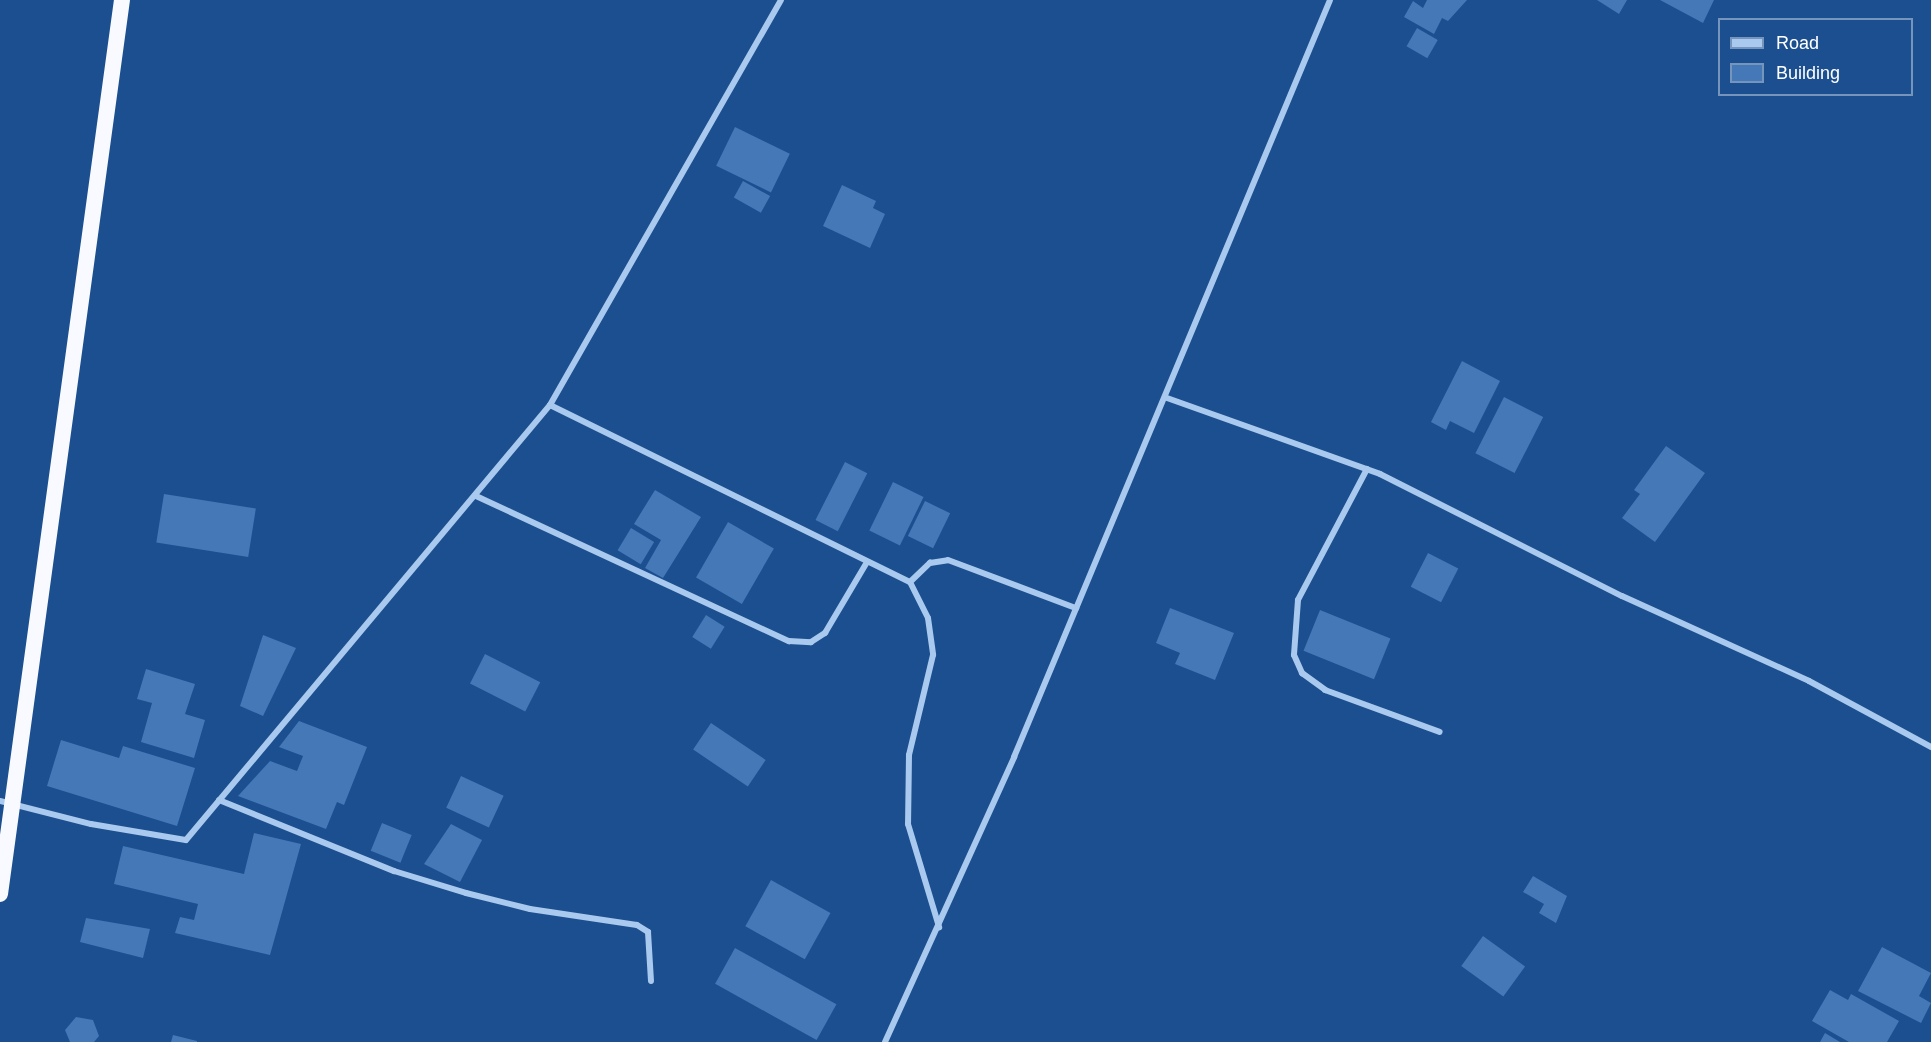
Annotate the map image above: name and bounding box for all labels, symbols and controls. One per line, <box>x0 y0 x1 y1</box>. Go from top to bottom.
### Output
legend <box>1718 18 1913 96</box>
text: Road <box>1776 33 1819 53</box>
text: Building <box>1776 63 1840 83</box>

